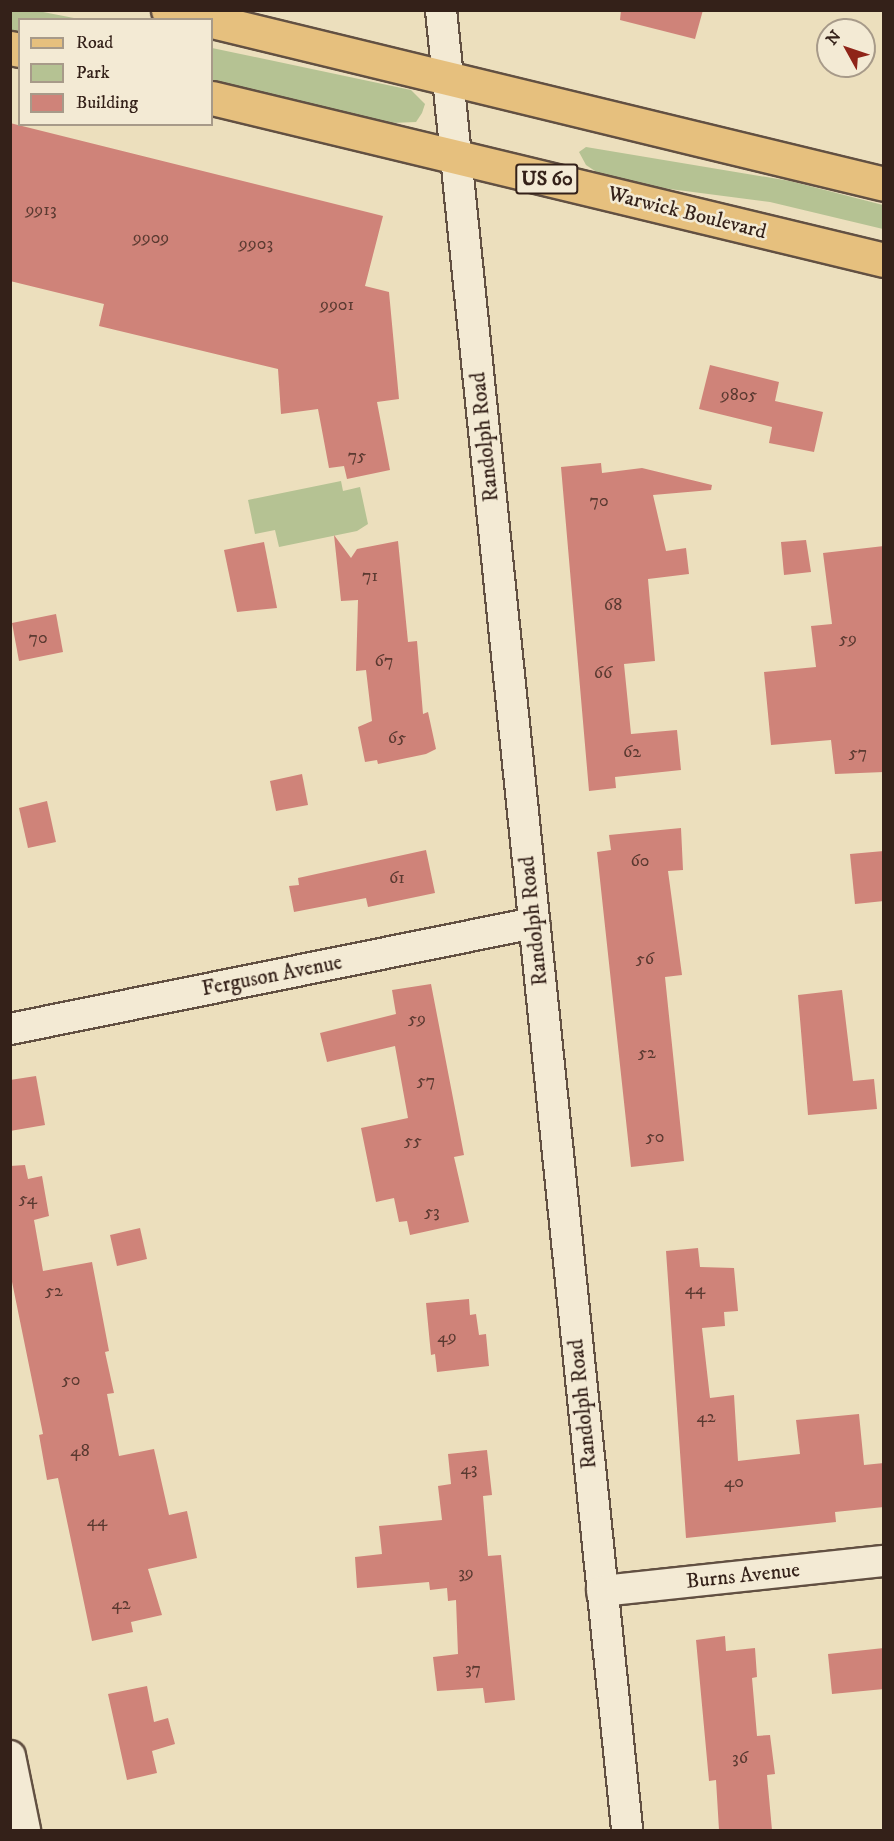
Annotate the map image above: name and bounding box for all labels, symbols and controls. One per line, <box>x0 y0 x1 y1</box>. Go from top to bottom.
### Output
legend <box>18 18 213 126</box>
north arrow <box>816 18 876 78</box>
text: N <box>822 26 846 49</box>
text: Road <box>76 32 113 54</box>
text: Park <box>76 62 110 84</box>
text: Building <box>76 92 138 114</box>
road number: US 60 <box>514 162 580 196</box>
street label: Warwick Boulevard <box>605 181 769 245</box>
house number: 9913 <box>25 199 57 221</box>
house number: 9909 <box>133 227 169 249</box>
house number: 9903 <box>239 233 273 255</box>
house number: 9901 <box>320 294 354 316</box>
street label: Randolph Road <box>466 371 504 503</box>
house number: 9805 <box>721 384 757 406</box>
house number: 75 <box>348 445 366 467</box>
house number: 70 <box>589 490 609 512</box>
house number: 71 <box>362 565 378 587</box>
house number: 68 <box>604 594 622 616</box>
house number: 70 <box>28 627 48 649</box>
house number: 59 <box>839 628 857 650</box>
house number: 67 <box>375 650 393 672</box>
house number: 66 <box>594 662 612 684</box>
house number: 65 <box>388 727 406 749</box>
house number: 62 <box>623 741 641 763</box>
house number: 57 <box>849 742 867 764</box>
house number: 60 <box>630 850 650 872</box>
street label: Randolph Road <box>515 855 553 987</box>
house number: 61 <box>389 867 405 889</box>
house number: 56 <box>636 948 654 970</box>
street label: Ferguson Avenue <box>200 950 344 1002</box>
house number: 59 <box>408 1008 426 1030</box>
house number: 52 <box>638 1042 656 1064</box>
house number: 57 <box>417 1070 435 1092</box>
house number: 50 <box>646 1126 664 1148</box>
house number: 55 <box>404 1130 422 1152</box>
house number: 54 <box>19 1188 37 1210</box>
house number: 53 <box>424 1201 440 1223</box>
house number: 44 <box>685 1278 705 1300</box>
house number: 52 <box>45 1280 63 1302</box>
house number: 49 <box>437 1326 457 1348</box>
street label: Randolph Road <box>564 1338 602 1470</box>
house number: 50 <box>62 1369 80 1391</box>
house number: 42 <box>696 1406 716 1428</box>
house number: 48 <box>70 1440 90 1462</box>
house number: 43 <box>460 1458 478 1480</box>
house number: 40 <box>724 1471 744 1493</box>
house number: 44 <box>87 1510 107 1532</box>
street label: Burns Avenue <box>685 1557 801 1595</box>
house number: 39 <box>458 1562 474 1584</box>
house number: 42 <box>111 1593 131 1615</box>
house number: 37 <box>465 1658 481 1680</box>
house number: 36 <box>732 1747 748 1769</box>

